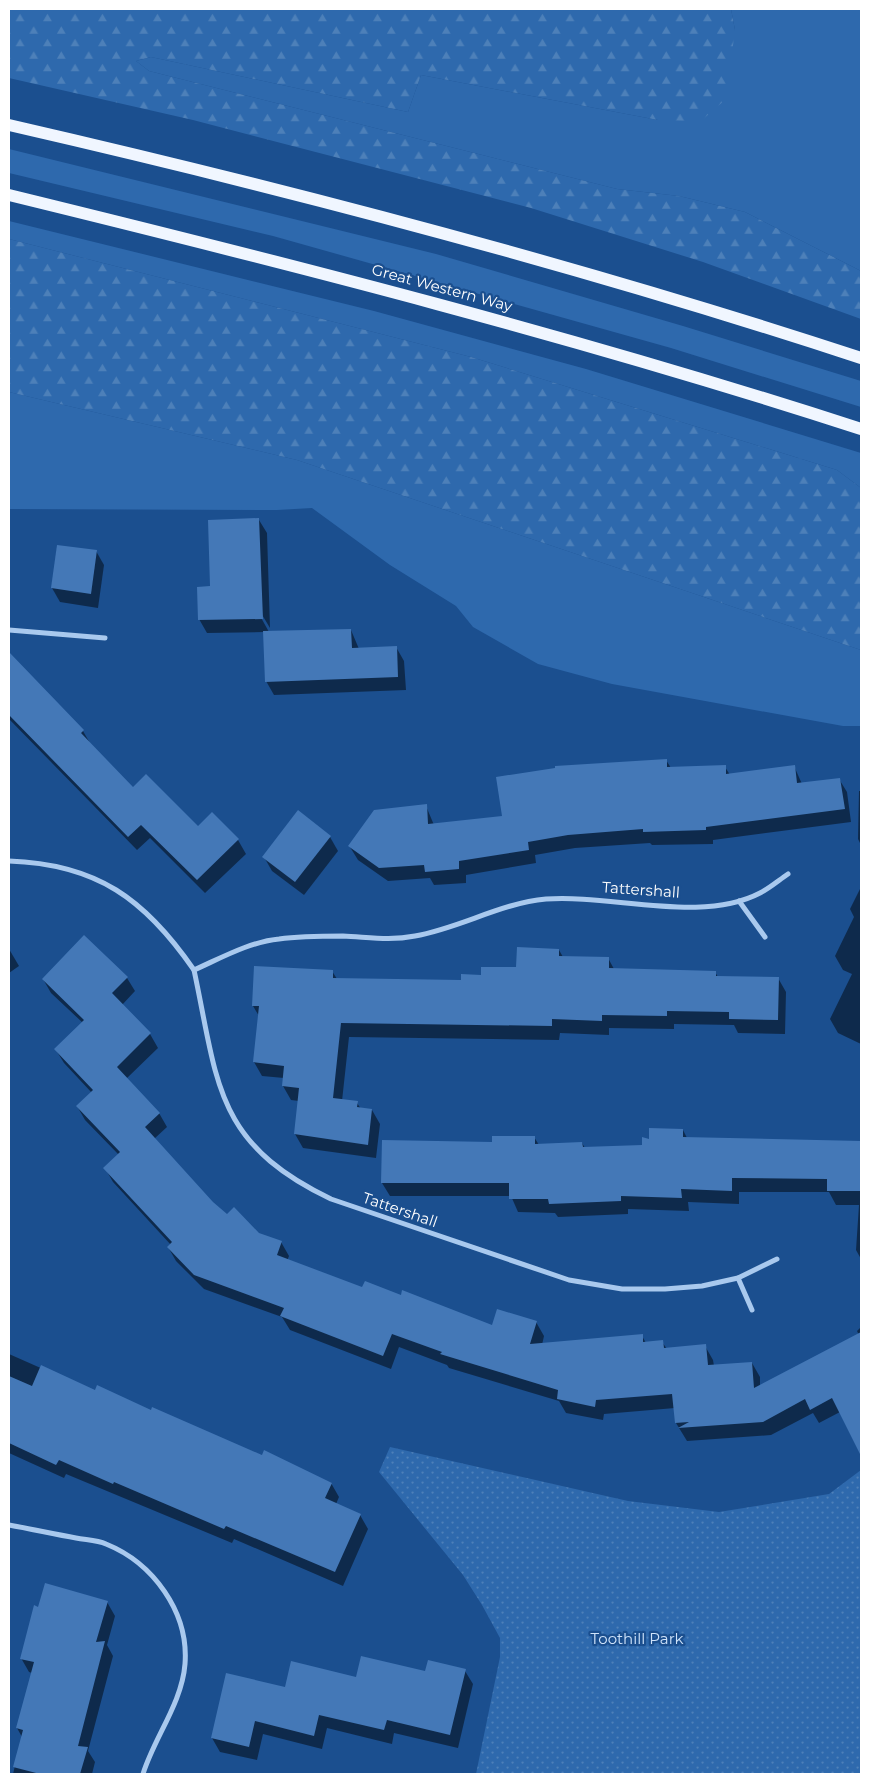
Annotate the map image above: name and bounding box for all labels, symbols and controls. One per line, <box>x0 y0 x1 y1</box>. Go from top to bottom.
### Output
street label: Great Western Way <box>370 260 515 316</box>
street label: Tattershall <box>601 877 681 902</box>
street label: Tattershall <box>360 1188 440 1231</box>
park label: Toothill Park <box>590 1629 684 1648</box>

